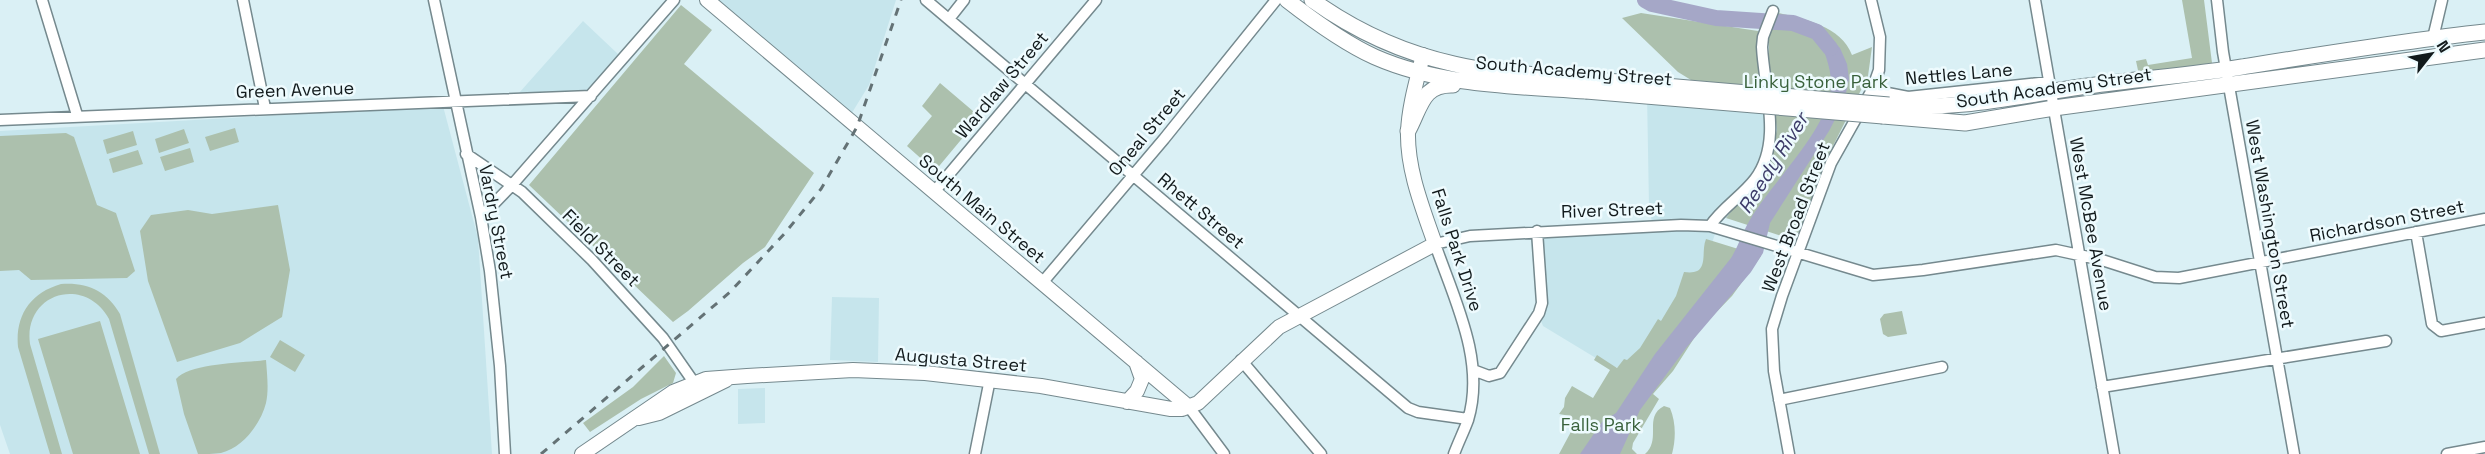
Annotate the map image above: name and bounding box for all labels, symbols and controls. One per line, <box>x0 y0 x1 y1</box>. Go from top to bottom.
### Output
north arrow <box>2401 24 2461 84</box>
street label: Wardlaw Street <box>950 26 1053 143</box>
text: N <box>2432 37 2455 57</box>
street label: South Academy Street <box>1475 50 1673 91</box>
street label: Nettles Lane <box>1904 57 2014 90</box>
street label: South Academy Street <box>1955 62 2153 113</box>
park label: Linky Stone Park <box>1744 70 1889 93</box>
street label: Green Avenue <box>235 76 355 103</box>
street label: Oneal Street <box>1103 83 1190 180</box>
water label: Reedy River <box>1732 106 1815 218</box>
street label: West Washington Street <box>2241 118 2300 330</box>
street label: West McBee Avenue <box>2065 135 2118 312</box>
street label: West Broad Street <box>1756 138 1835 295</box>
street label: South Main Street <box>914 149 1050 268</box>
street label: Vardry Street <box>474 163 519 281</box>
street label: Rhett Street <box>1153 167 1250 254</box>
street label: Falls Park Drive <box>1427 185 1488 314</box>
street label: Richardson Street <box>2308 194 2466 247</box>
street label: River Street <box>1561 196 1663 223</box>
street label: Field Street <box>558 204 645 291</box>
street label: Augusta Street <box>894 342 1028 377</box>
park label: Falls Park <box>1561 413 1641 436</box>

